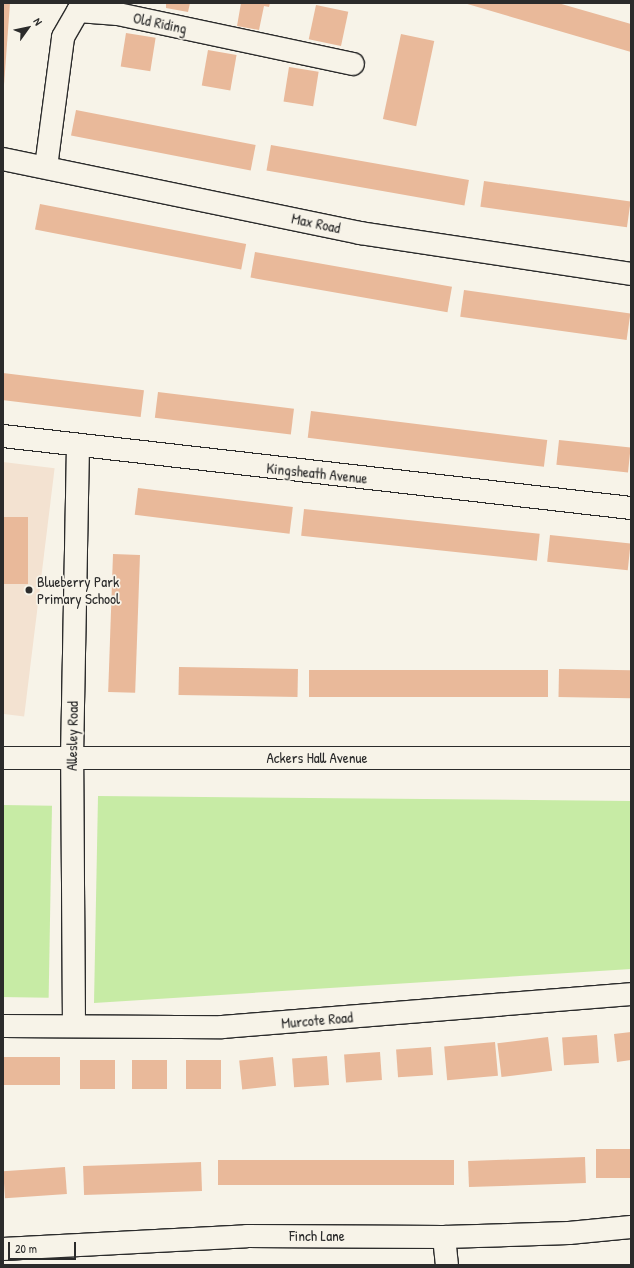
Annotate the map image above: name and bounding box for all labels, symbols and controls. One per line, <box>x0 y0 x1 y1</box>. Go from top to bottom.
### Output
north arrow <box>8 8 48 48</box>
street label: Old Riding <box>131 9 189 37</box>
text: N <box>31 15 46 28</box>
street label: Max Road <box>290 209 342 237</box>
street label: Kingsheath Avenue <box>266 459 368 487</box>
place label: Blueberry Park Primary School <box>37 572 120 607</box>
marker: Blueberry Park Primary School <box>24 585 34 595</box>
street label: Allesley Road <box>62 701 82 771</box>
street label: Ackers Hall Avenue <box>266 749 368 767</box>
street label: Murcote Road <box>280 1008 354 1032</box>
street label: Finch Lane <box>289 1227 345 1245</box>
scale bar <box>10 1234 78 1260</box>
text: 20 m <box>15 1240 37 1257</box>

